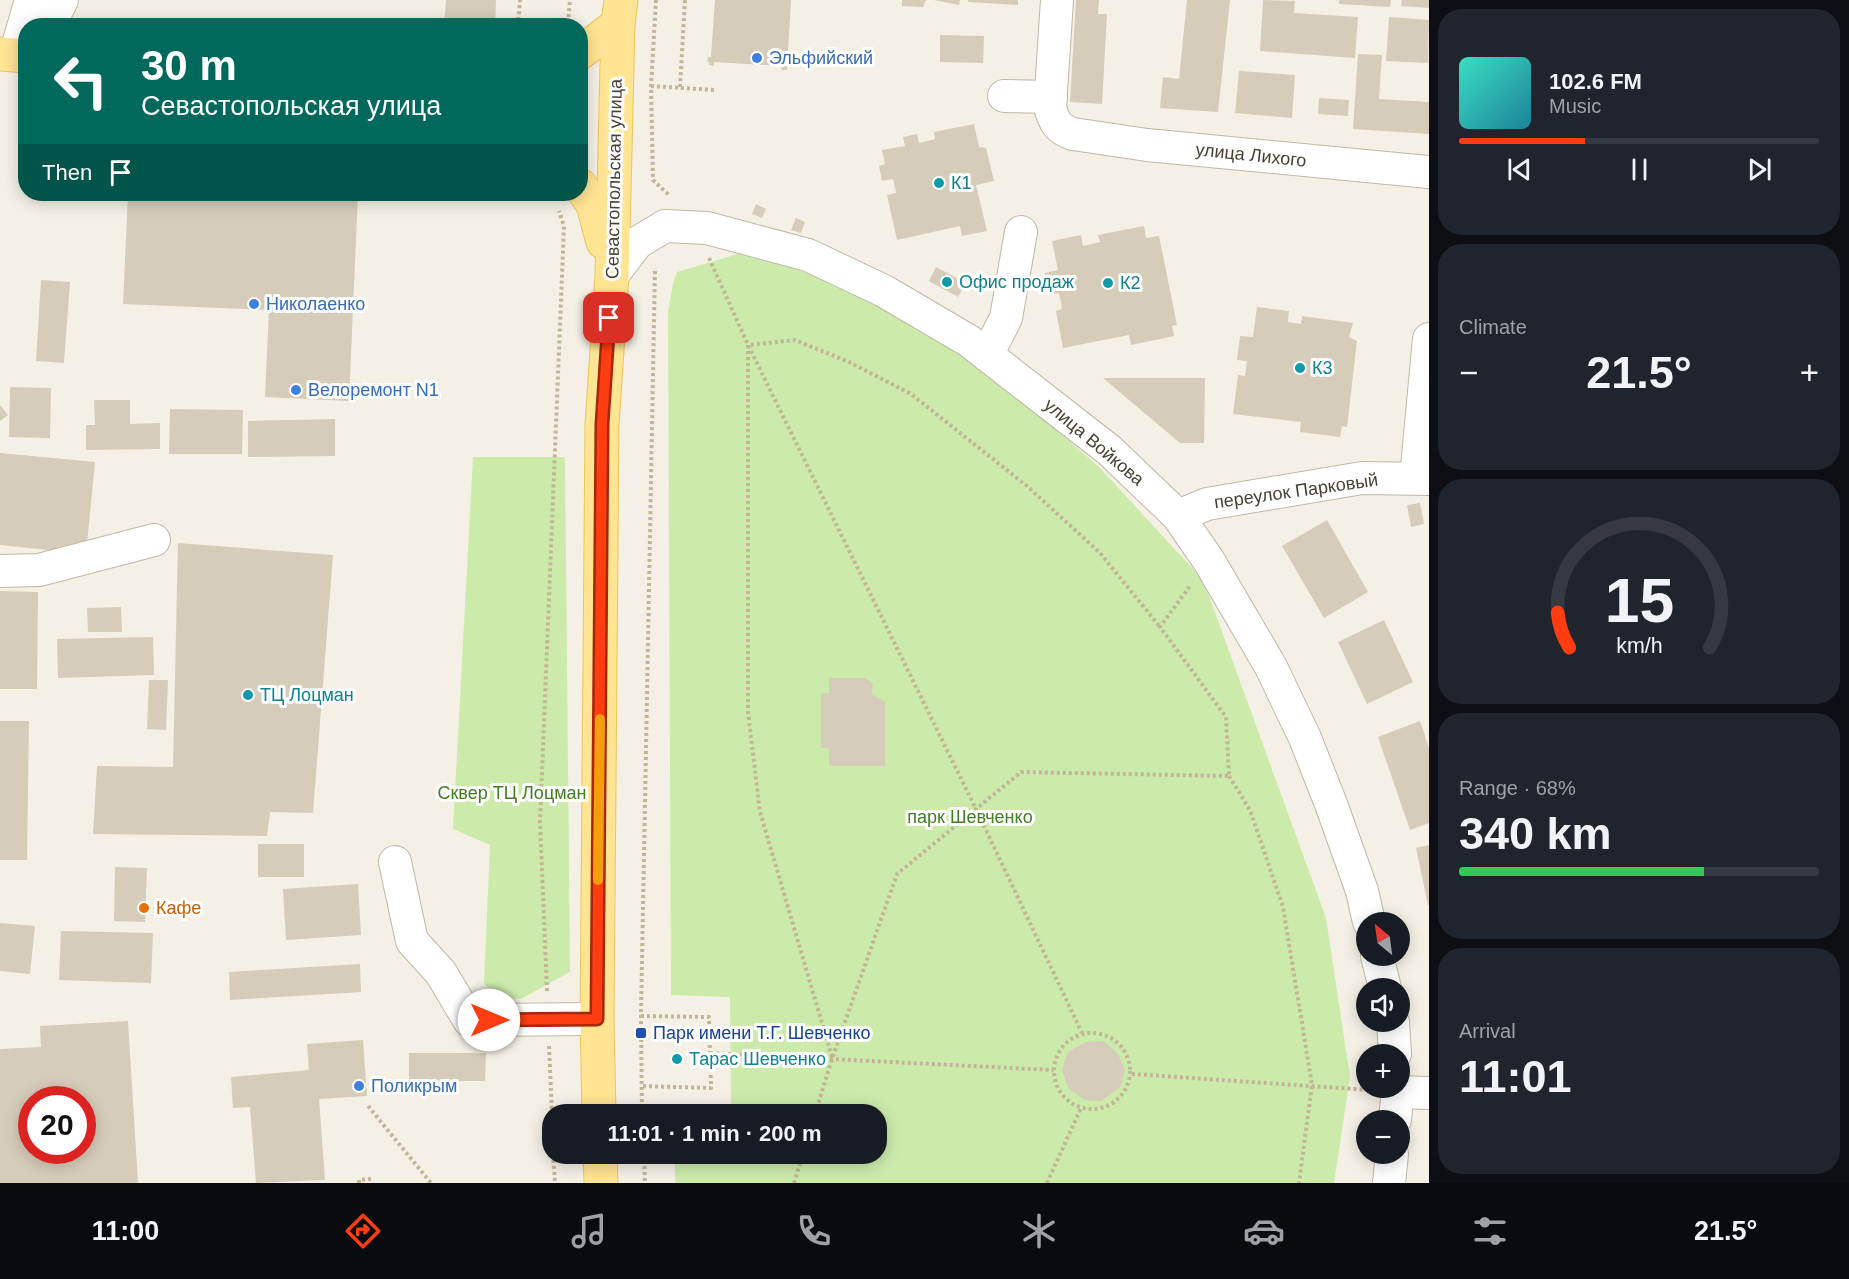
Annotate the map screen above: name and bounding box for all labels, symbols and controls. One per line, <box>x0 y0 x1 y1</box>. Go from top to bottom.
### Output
icon: left <box>42 42 120 120</box>
text: 30 m <box>141 42 237 89</box>
place label: Эльфийский <box>769 48 873 68</box>
marker: Эльфийский <box>750 51 764 65</box>
text: 102.6 FM <box>1549 69 1642 94</box>
street label: Севастопольская улица <box>602 78 626 279</box>
text: Севастопольская улица <box>141 91 441 121</box>
text: Music <box>1549 95 1601 117</box>
street label: улица Лихого <box>1195 139 1307 171</box>
icon: previous <box>1503 153 1536 186</box>
icon: pause <box>1623 153 1656 186</box>
icon: next <box>1743 153 1776 186</box>
icon: arrive <box>104 156 137 189</box>
text: Then <box>42 160 92 185</box>
place label: К1 <box>951 173 972 193</box>
marker: К1 <box>932 176 946 190</box>
place label: Офис продаж <box>959 272 1074 292</box>
place label: К2 <box>1120 273 1141 293</box>
marker: Офис продаж <box>940 275 954 289</box>
marker: К2 <box>1101 276 1115 290</box>
pin <box>583 292 634 343</box>
place label: Николаенко <box>266 294 365 314</box>
marker: Николаенко <box>247 297 261 311</box>
icon: arrive <box>592 301 625 334</box>
text: Climate <box>1459 316 1527 338</box>
text: 21.5° <box>1586 347 1692 398</box>
text: − <box>1459 354 1478 391</box>
text: + <box>1800 354 1819 391</box>
place label: К3 <box>1312 358 1333 378</box>
marker: К3 <box>1293 361 1307 375</box>
place label: Велоремонт N1 <box>308 380 439 400</box>
marker: Велоремонт N1 <box>289 383 303 397</box>
street label: улица Войкова <box>1040 394 1149 490</box>
street label: переулок Парковый <box>1213 470 1379 512</box>
text: 15 <box>1604 567 1674 636</box>
text: km/h <box>1616 635 1662 659</box>
place label: ТЦ Лоцман <box>260 685 354 705</box>
marker: ТЦ Лоцман <box>241 688 255 702</box>
text: Range · 68% <box>1459 777 1576 799</box>
park label: Сквер ТЦ Лоцман <box>437 783 587 803</box>
park label: парк Шевченко <box>907 807 1033 827</box>
text: 340 km <box>1459 808 1612 859</box>
place label: Кафе <box>156 898 201 918</box>
marker: Кафе <box>137 901 151 915</box>
north arrow <box>1356 912 1410 966</box>
map controls <box>1356 912 1410 1164</box>
button: sound <box>1356 978 1410 1032</box>
position arrow <box>457 988 521 1052</box>
text: Arrival <box>1459 1020 1516 1042</box>
place label: Парк имени Т.Г. Шевченко <box>653 1023 871 1043</box>
marker: Парк имени Т.Г. Шевченко <box>634 1026 648 1040</box>
button: + <box>1356 1044 1410 1098</box>
place label: Тарас Шевченко <box>689 1049 826 1069</box>
text: 11:01 <box>1459 1051 1572 1102</box>
marker: Тарас Шевченко <box>670 1052 684 1066</box>
place label: Поликрым <box>371 1076 457 1096</box>
marker: Поликрым <box>352 1079 366 1093</box>
speed limit sign: 20 <box>18 1086 96 1164</box>
button: − <box>1356 1110 1410 1164</box>
text: 11:01 · 1 min · 200 m <box>608 1121 822 1146</box>
icon: directions <box>342 1210 384 1252</box>
icon: music <box>568 1210 610 1252</box>
icon: phone <box>793 1210 835 1252</box>
icon: climate <box>1018 1210 1060 1252</box>
icon: car <box>1243 1210 1285 1252</box>
icon: filters <box>1469 1210 1511 1252</box>
text: 11:00 <box>92 1216 159 1246</box>
text: 21.5° <box>1694 1216 1757 1246</box>

